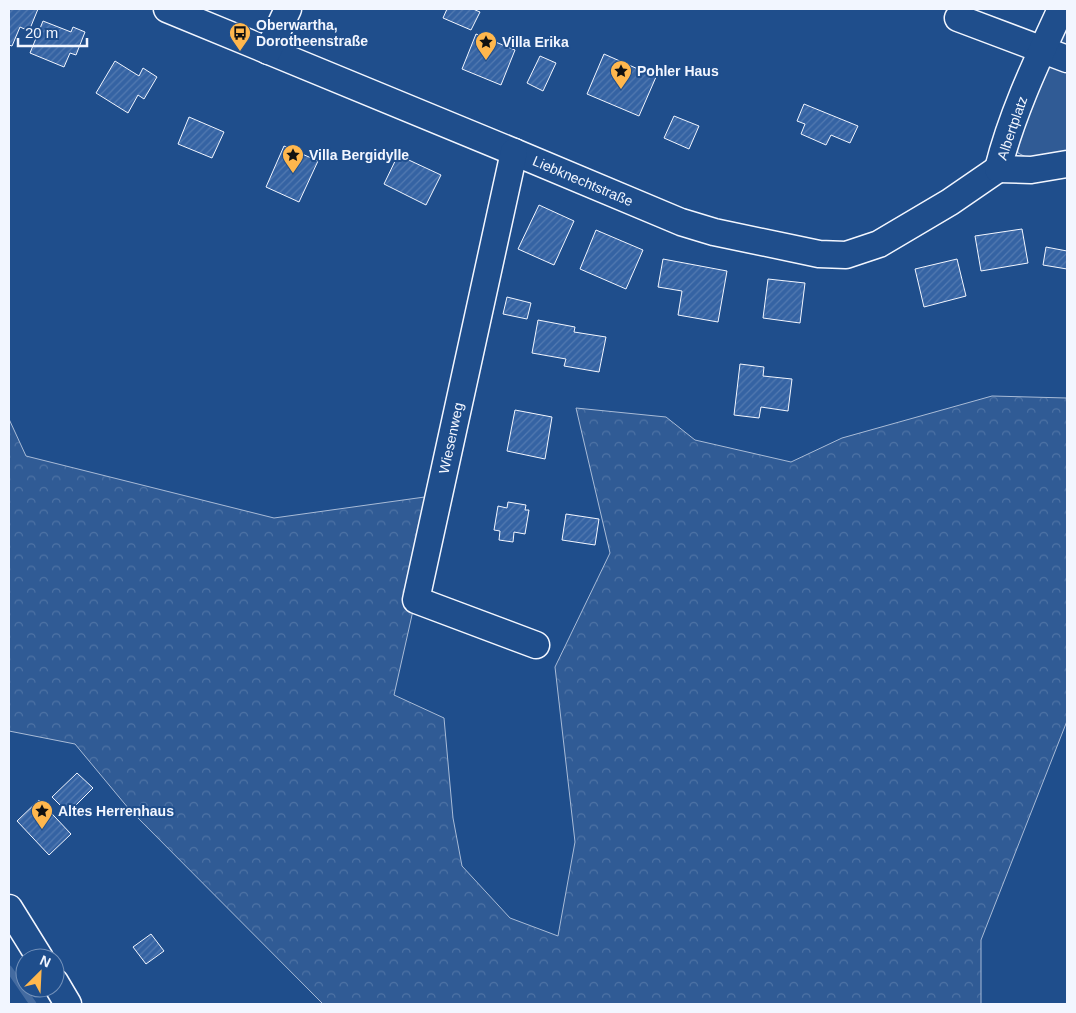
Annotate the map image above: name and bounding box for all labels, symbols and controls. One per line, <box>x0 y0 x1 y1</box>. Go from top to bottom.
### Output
scale bar <box>18 15 86 47</box>
place label: Oberwartha, Dorotheenstraße <box>256 17 368 49</box>
bus stop icon: Oberwartha, Dorotheenstraße <box>228 21 252 52</box>
text: 20 m <box>25 24 58 41</box>
place icon: Villa Erika <box>474 30 498 61</box>
place label: Villa Erika <box>502 34 569 50</box>
place icon: Pohler Haus <box>609 59 633 90</box>
place label: Pohler Haus <box>637 63 719 79</box>
street label: Albertplatz <box>994 94 1030 162</box>
place icon: Villa Bergidylle <box>281 143 305 174</box>
place label: Villa Bergidylle <box>309 147 409 163</box>
street label: Liebknechtstraße <box>530 153 636 209</box>
street label: Wiesenweg <box>436 401 466 475</box>
place icon: Altes Herrenhaus <box>30 799 54 830</box>
place label: Altes Herrenhaus <box>58 803 174 819</box>
north arrow <box>15 948 65 998</box>
text: N <box>37 952 53 970</box>

